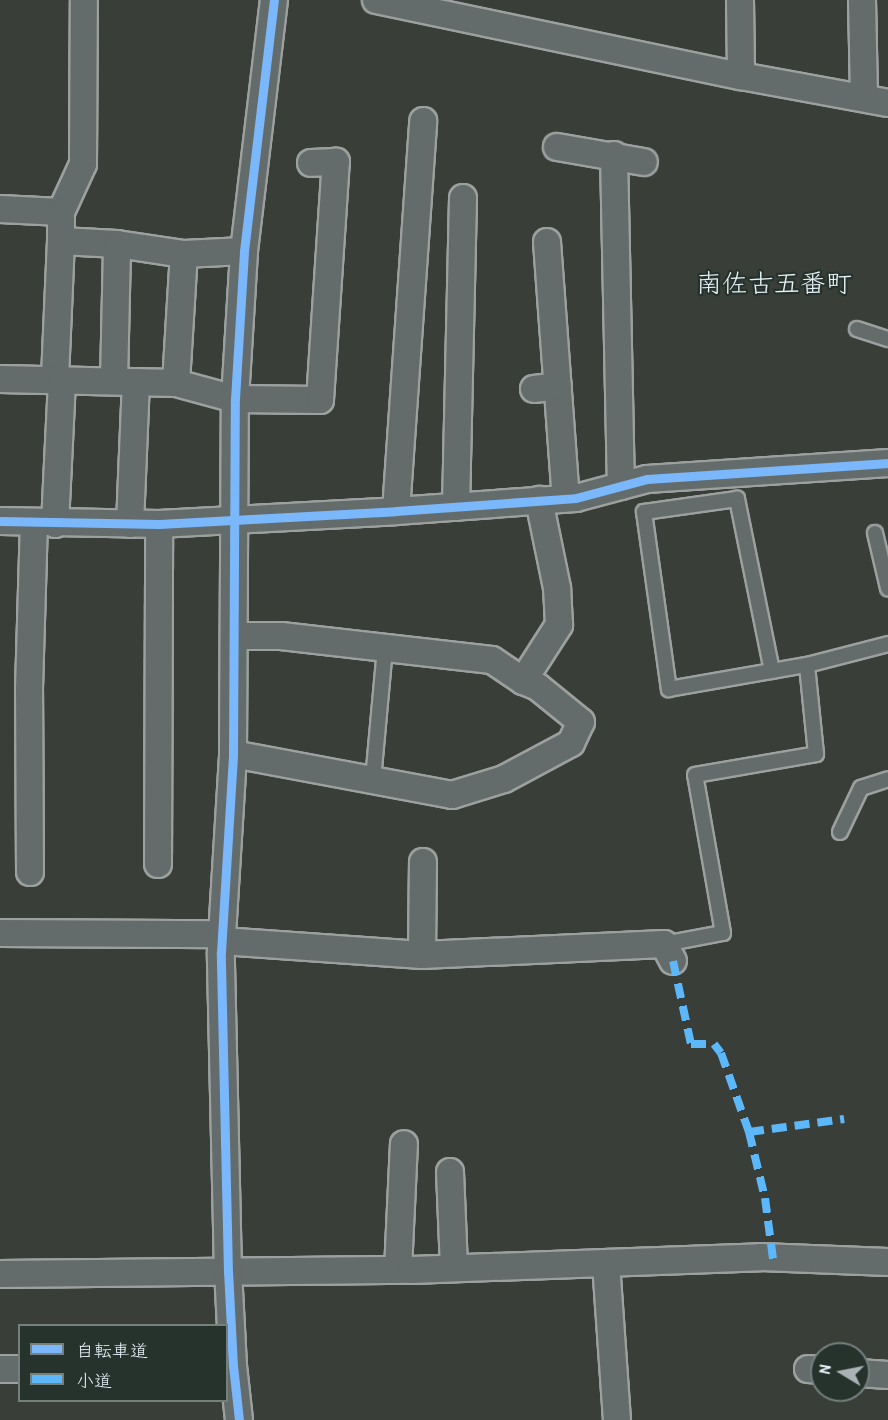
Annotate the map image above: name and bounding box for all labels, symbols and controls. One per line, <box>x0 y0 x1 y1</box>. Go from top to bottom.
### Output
district label: 南佐古五番町 <box>696 267 852 299</box>
legend <box>18 1324 228 1402</box>
text: 自転車道 <box>76 1338 148 1363</box>
north arrow <box>810 1342 870 1402</box>
text: N <box>813 1363 836 1375</box>
text: 小道 <box>76 1368 112 1393</box>

